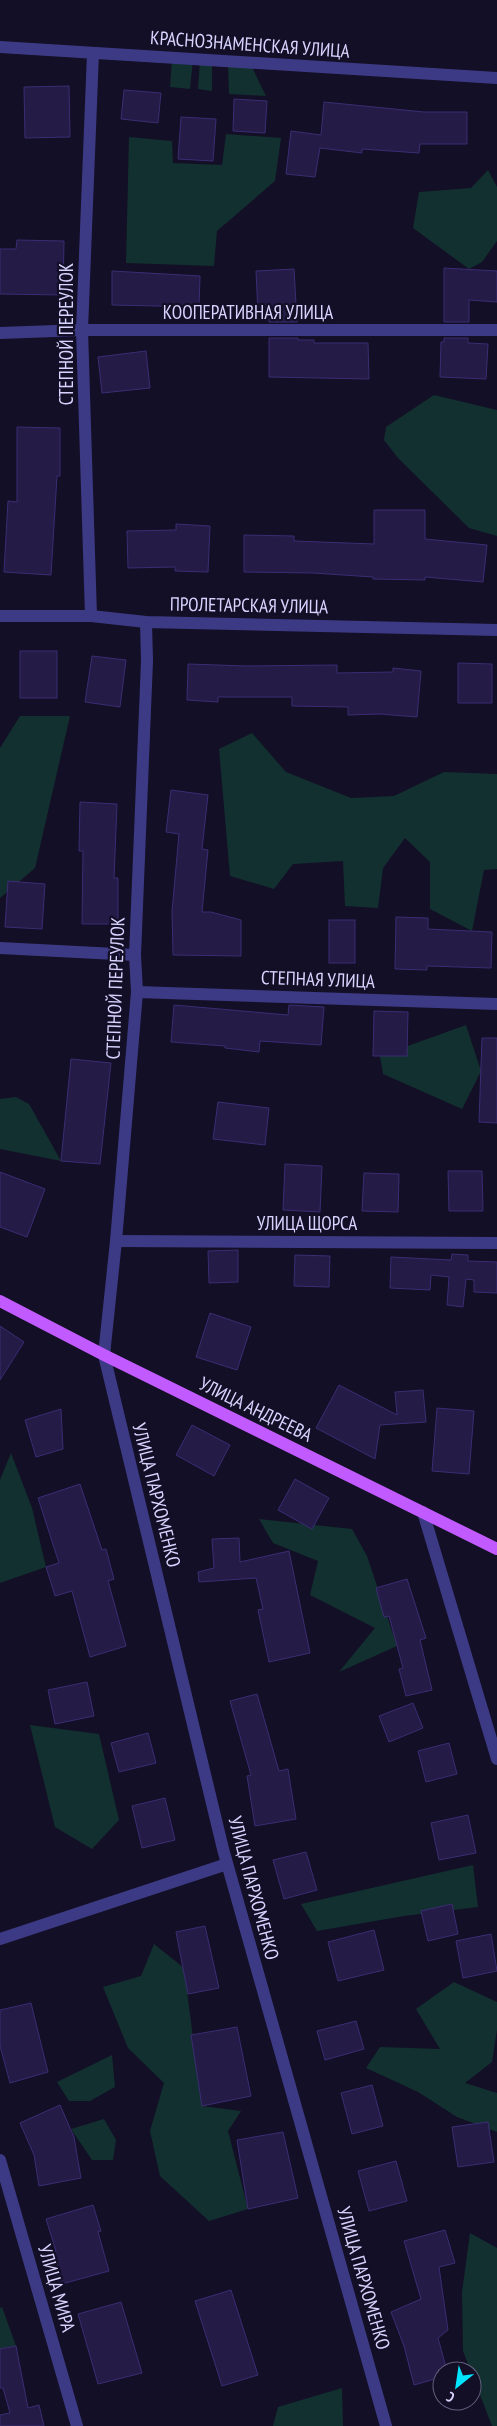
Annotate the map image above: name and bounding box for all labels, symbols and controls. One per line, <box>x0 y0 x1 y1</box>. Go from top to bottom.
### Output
street label: КРАСНОЗНАМЕНСКАЯ УЛИЦА <box>150 25 350 63</box>
street label: СТЕПНОЙ ПЕРЕУЛОК <box>54 263 78 405</box>
street label: КООПЕРАТИВНАЯ УЛИЦА <box>163 300 333 324</box>
street label: ПРОЛЕТАРСКАЯ УЛИЦА <box>170 592 328 618</box>
street label: СТЕПНОЙ ПЕРЕУЛОК <box>101 916 129 1060</box>
street label: СТЕПНАЯ УЛИЦА <box>261 965 375 993</box>
street label: УЛИЦА ЩОРСА <box>257 1211 357 1235</box>
street label: УЛИЦА АНДРЕЕВА <box>196 1371 316 1447</box>
street label: УЛИЦА ПАРХОМЕНКО <box>127 1420 187 1570</box>
street label: УЛИЦА ПАРХОМЕНКО <box>223 1814 285 1962</box>
street label: УЛИЦА ПАРХОМЕНКО <box>332 2204 396 2352</box>
street label: УЛИЦА МИРА <box>33 2241 81 2335</box>
north arrow <box>432 2361 482 2411</box>
text: С <box>443 2388 458 2407</box>

